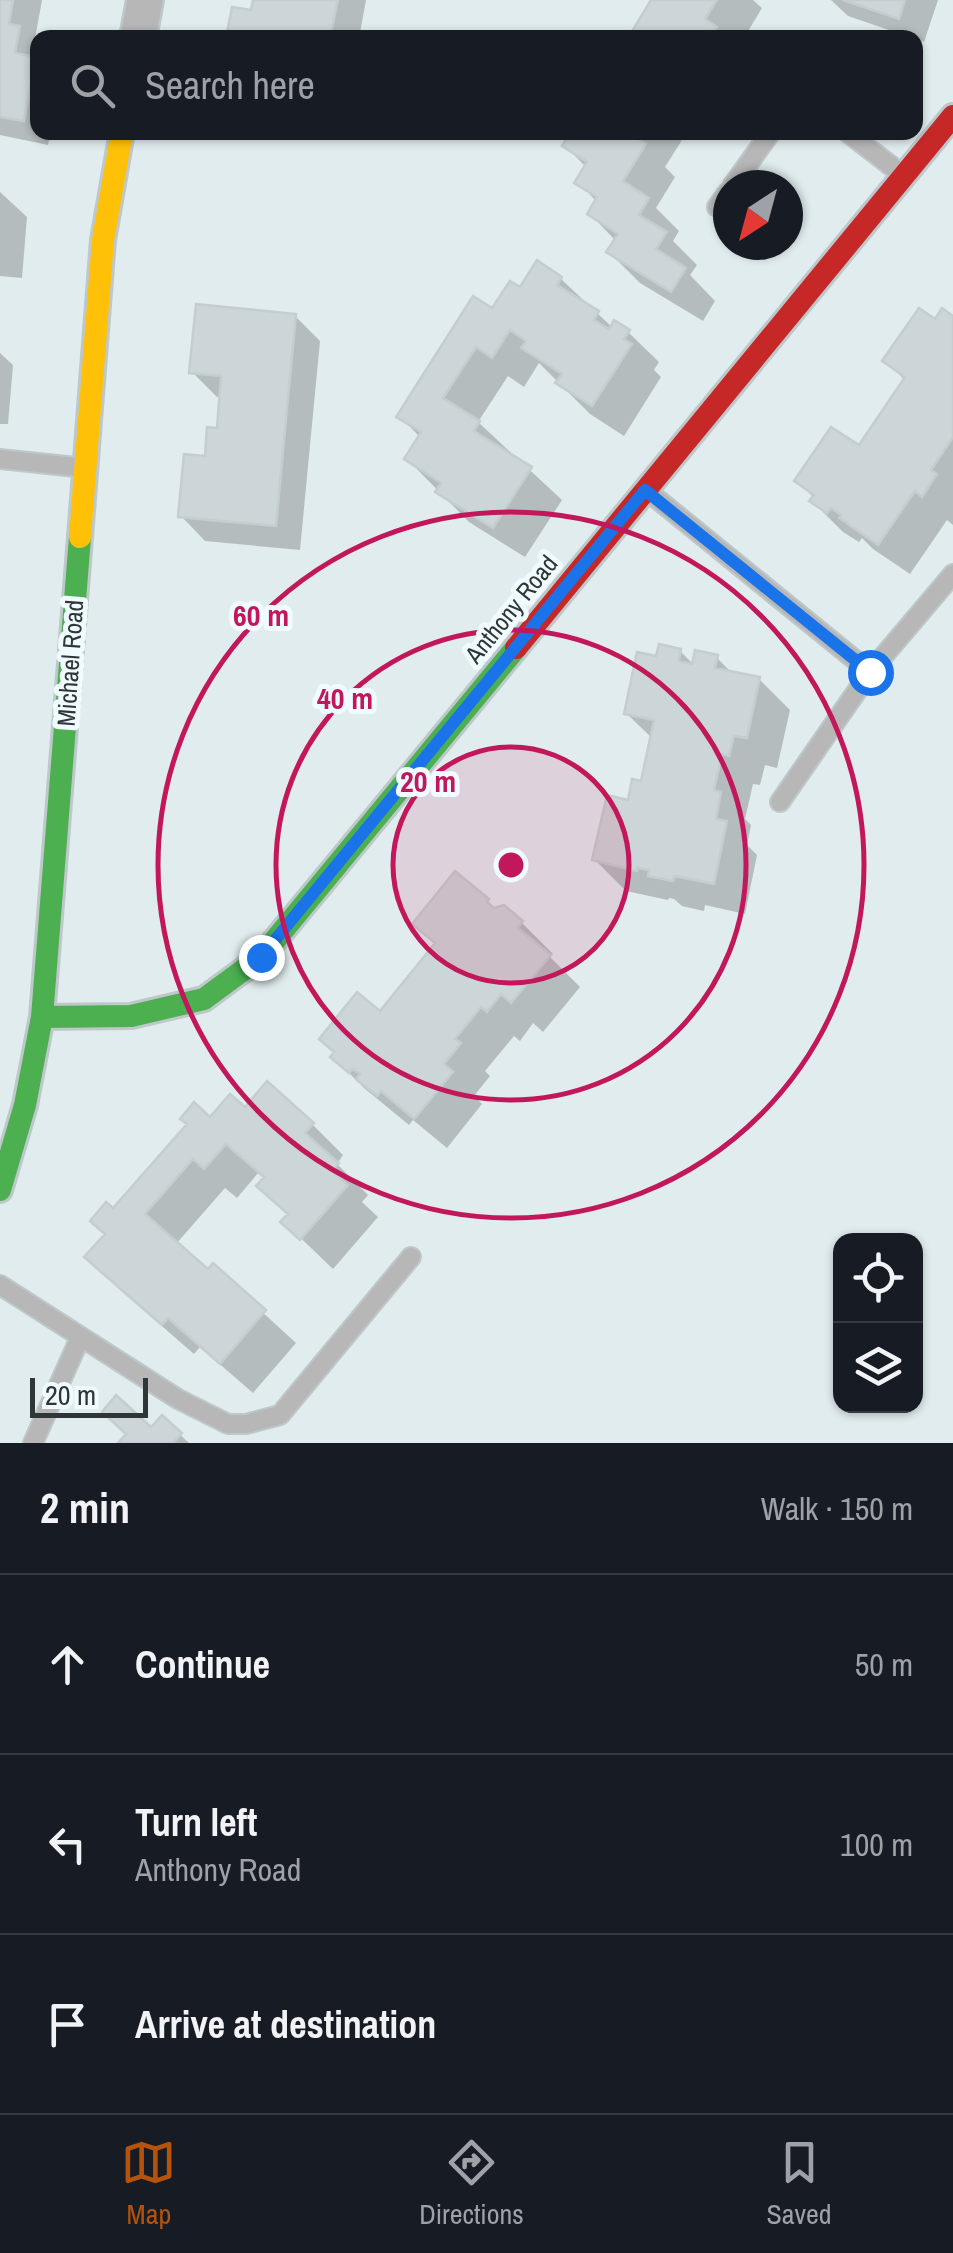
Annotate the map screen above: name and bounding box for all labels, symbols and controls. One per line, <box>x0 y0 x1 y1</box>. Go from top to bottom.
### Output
search box <box>30 30 923 140</box>
icon: search <box>65 58 120 113</box>
text: Search here <box>145 60 315 111</box>
north arrow <box>713 170 803 260</box>
street label: Anthony Road <box>456 548 565 671</box>
text: 60 m <box>233 595 289 635</box>
street label: Michael Road <box>49 599 91 727</box>
route start <box>848 650 894 696</box>
text: 40 m <box>317 678 373 718</box>
text: 20 m <box>400 761 456 801</box>
centre of rings <box>493 847 529 883</box>
route end <box>239 935 285 981</box>
map controls <box>833 1233 923 1413</box>
button: locate <box>833 1233 923 1323</box>
button: layers <box>833 1323 923 1413</box>
scale bar <box>30 1373 148 1418</box>
text: 20 m <box>45 1376 96 1414</box>
text: 2 min <box>40 1480 130 1536</box>
text: Walk · 150 m <box>761 1487 913 1530</box>
icon: ahead <box>40 1637 95 1692</box>
text: Continue <box>135 1639 270 1690</box>
text: 50 m <box>855 1643 913 1686</box>
text: Turn left <box>135 1797 257 1848</box>
icon: left <box>40 1817 95 1872</box>
text: 100 m <box>840 1823 913 1866</box>
text: Anthony Road <box>135 1848 301 1891</box>
icon: arrive <box>40 1997 95 2052</box>
text: Arrive at destination <box>135 1999 436 2050</box>
tab: Map <box>121 2135 176 2233</box>
tab: Directions <box>419 2135 524 2233</box>
tab: Saved <box>767 2135 832 2233</box>

